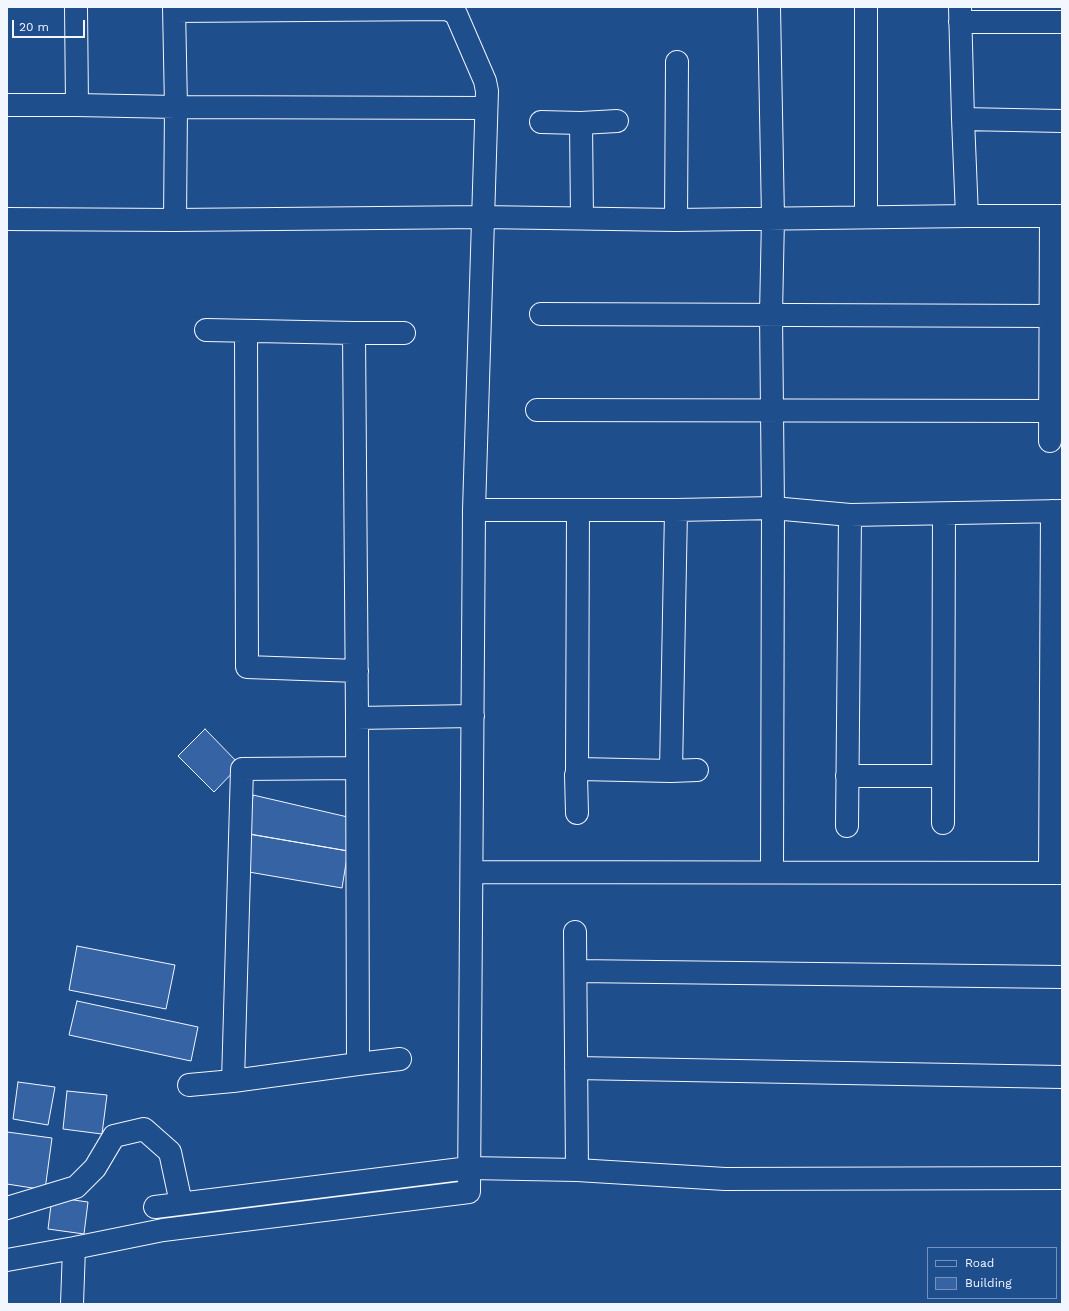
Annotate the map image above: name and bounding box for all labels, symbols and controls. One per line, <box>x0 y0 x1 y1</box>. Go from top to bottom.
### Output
scale bar <box>14 12 87 38</box>
text: 20 m <box>19 20 49 34</box>
legend <box>927 1247 1057 1299</box>
text: Road <box>965 1256 994 1270</box>
text: Building <box>965 1276 1012 1290</box>

